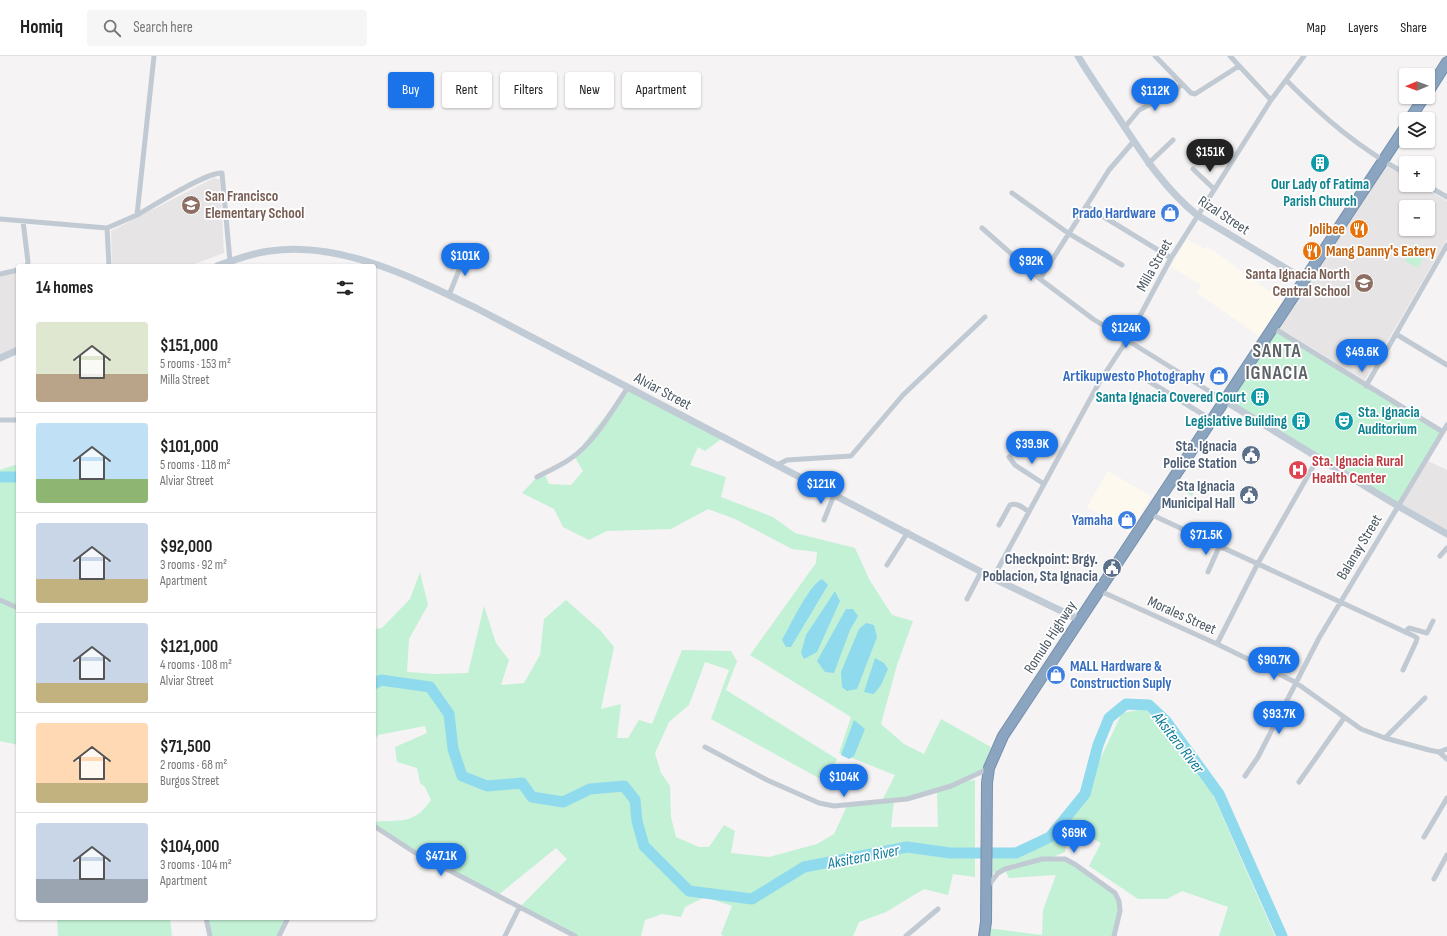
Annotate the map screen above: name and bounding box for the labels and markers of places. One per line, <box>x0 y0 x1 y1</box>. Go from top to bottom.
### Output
pin: $112K <box>1127 78 1183 112</box>
pin: $151K <box>1182 139 1238 173</box>
building icon: Our Lady of Fatima Parish Church <box>1309 152 1331 174</box>
place label: Our Lady of Fatima Parish Church <box>1271 175 1369 211</box>
place label: San Francisco Elementary School <box>205 187 304 223</box>
school or university icon: San Francisco Elementary School <box>180 194 202 216</box>
shop icon: Prado Hardware <box>1159 202 1181 224</box>
place label: Prado Hardware <box>1072 204 1156 223</box>
restaurant icon: Jolibee <box>1348 218 1370 240</box>
place label: Jolibee <box>1308 220 1345 239</box>
restaurant icon: Mang Danny's Eatery <box>1301 240 1323 262</box>
place label: Mang Danny's Eatery <box>1326 242 1437 261</box>
pin: $101K <box>437 243 493 277</box>
pin: $92K <box>1007 248 1055 282</box>
place label: Santa Ignacia North Central School <box>1246 265 1350 301</box>
school or university icon: Santa Ignacia North Central School <box>1353 272 1375 294</box>
pin: $124K <box>1098 315 1154 349</box>
pin: $49.6K <box>1329 339 1395 373</box>
shop icon: Artikupwesto Photography <box>1208 365 1230 387</box>
place label: Artikupwesto Photography <box>1062 367 1206 386</box>
building icon: Santa Ignacia Covered Court <box>1249 386 1271 408</box>
place label: Santa Ignacia Covered Court <box>1096 388 1246 407</box>
place label: Sta. Ignacia Auditorium <box>1357 403 1420 439</box>
building icon: Legislative Building <box>1290 410 1312 432</box>
theatre icon: Sta. Ignacia Auditorium <box>1333 410 1355 432</box>
place label: Legislative Building <box>1185 412 1288 431</box>
pin: $39.9K <box>999 431 1065 465</box>
place label: Sta. Ignacia Police Station <box>1163 437 1237 473</box>
public building icon: Sta. Ignacia Police Station <box>1240 444 1262 466</box>
place label: Sta. Ignacia Rural Health Center <box>1312 452 1403 488</box>
hospital icon: Sta. Ignacia Rural Health Center <box>1287 459 1309 481</box>
pin: $121K <box>793 471 849 505</box>
place label: Sta Ignacia Municipal Hall <box>1162 477 1235 513</box>
public building icon: Sta Ignacia Municipal Hall <box>1238 484 1260 506</box>
shop icon: Yamaha <box>1116 509 1138 531</box>
place label: Yamaha <box>1072 511 1113 530</box>
pin: $71.5K <box>1173 522 1239 556</box>
place label: Checkpoint: Brgy. Poblacion, Sta Ignacia <box>982 550 1098 586</box>
public building icon: Checkpoint: Brgy. Poblacion, Sta Ignacia <box>1101 557 1123 579</box>
pin: $90.7K <box>1241 647 1307 681</box>
place label: MALL Hardware & Construction Suply <box>1070 657 1172 693</box>
shop icon: MALL Hardware & Construction Suply <box>1045 664 1067 686</box>
pin: $93.7K <box>1246 701 1312 735</box>
pin: $104K <box>816 764 872 798</box>
pin: $69K <box>1050 820 1098 854</box>
pin: $47.1K <box>408 843 474 877</box>

